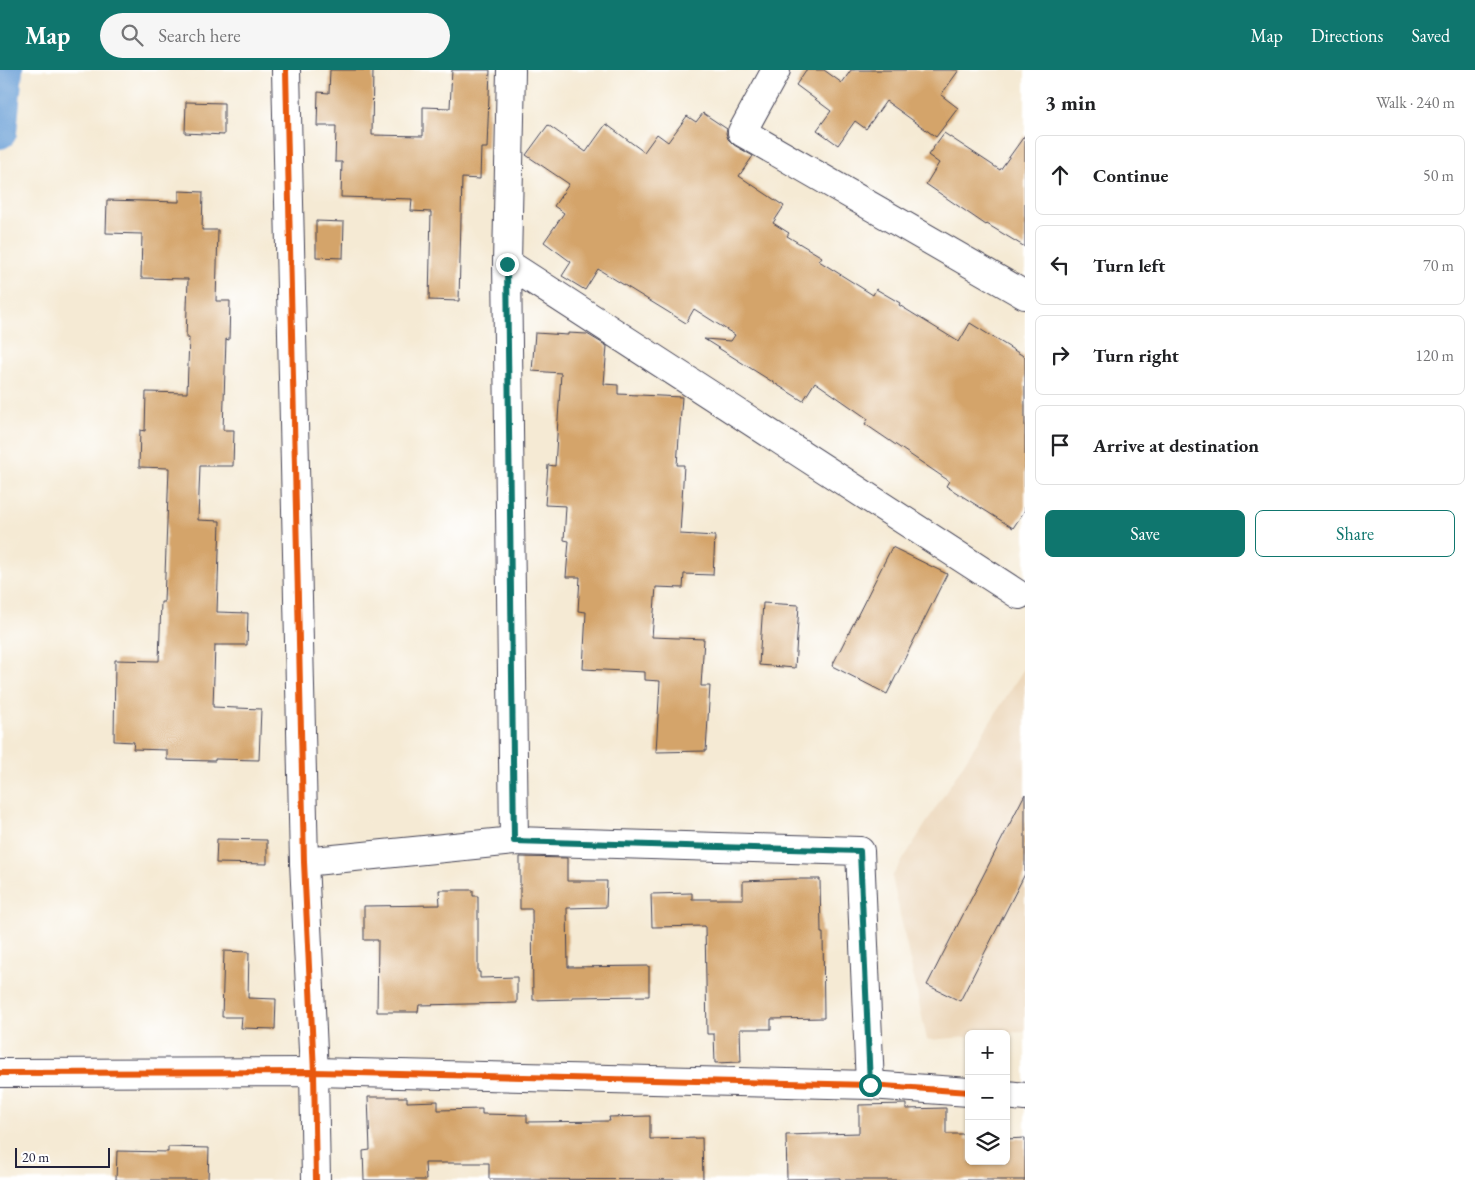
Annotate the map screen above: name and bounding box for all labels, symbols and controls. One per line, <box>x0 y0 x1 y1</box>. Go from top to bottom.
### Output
search box <box>100 13 450 58</box>
text: Map <box>25 20 70 51</box>
icon: search <box>118 21 146 49</box>
text: Search here <box>158 23 241 48</box>
text: Map <box>1251 24 1283 47</box>
text: Directions <box>1311 24 1383 47</box>
text: Saved <box>1411 24 1450 47</box>
text: 3 min <box>1045 89 1096 116</box>
text: Walk · 240 m <box>1376 92 1455 113</box>
icon: ahead <box>1046 161 1074 189</box>
text: Continue <box>1093 163 1168 188</box>
text: 50 m <box>1423 165 1454 186</box>
icon: left <box>1046 251 1074 279</box>
route end <box>496 253 519 276</box>
text: Turn left <box>1093 253 1165 278</box>
text: 70 m <box>1423 255 1454 276</box>
icon: right <box>1046 341 1074 369</box>
text: Turn right <box>1093 343 1179 368</box>
text: 120 m <box>1415 345 1454 366</box>
icon: arrive <box>1046 431 1074 459</box>
text: Arrive at destination <box>1093 433 1259 458</box>
button: Save <box>1045 510 1245 557</box>
button: Share <box>1255 510 1455 557</box>
map controls <box>965 1030 1010 1165</box>
button: + <box>965 1030 1010 1075</box>
route start <box>859 1074 882 1097</box>
button: − <box>965 1075 1010 1120</box>
button: layers <box>965 1120 1010 1165</box>
scale bar <box>15 1145 110 1168</box>
text: 20 m <box>22 1148 49 1166</box>

